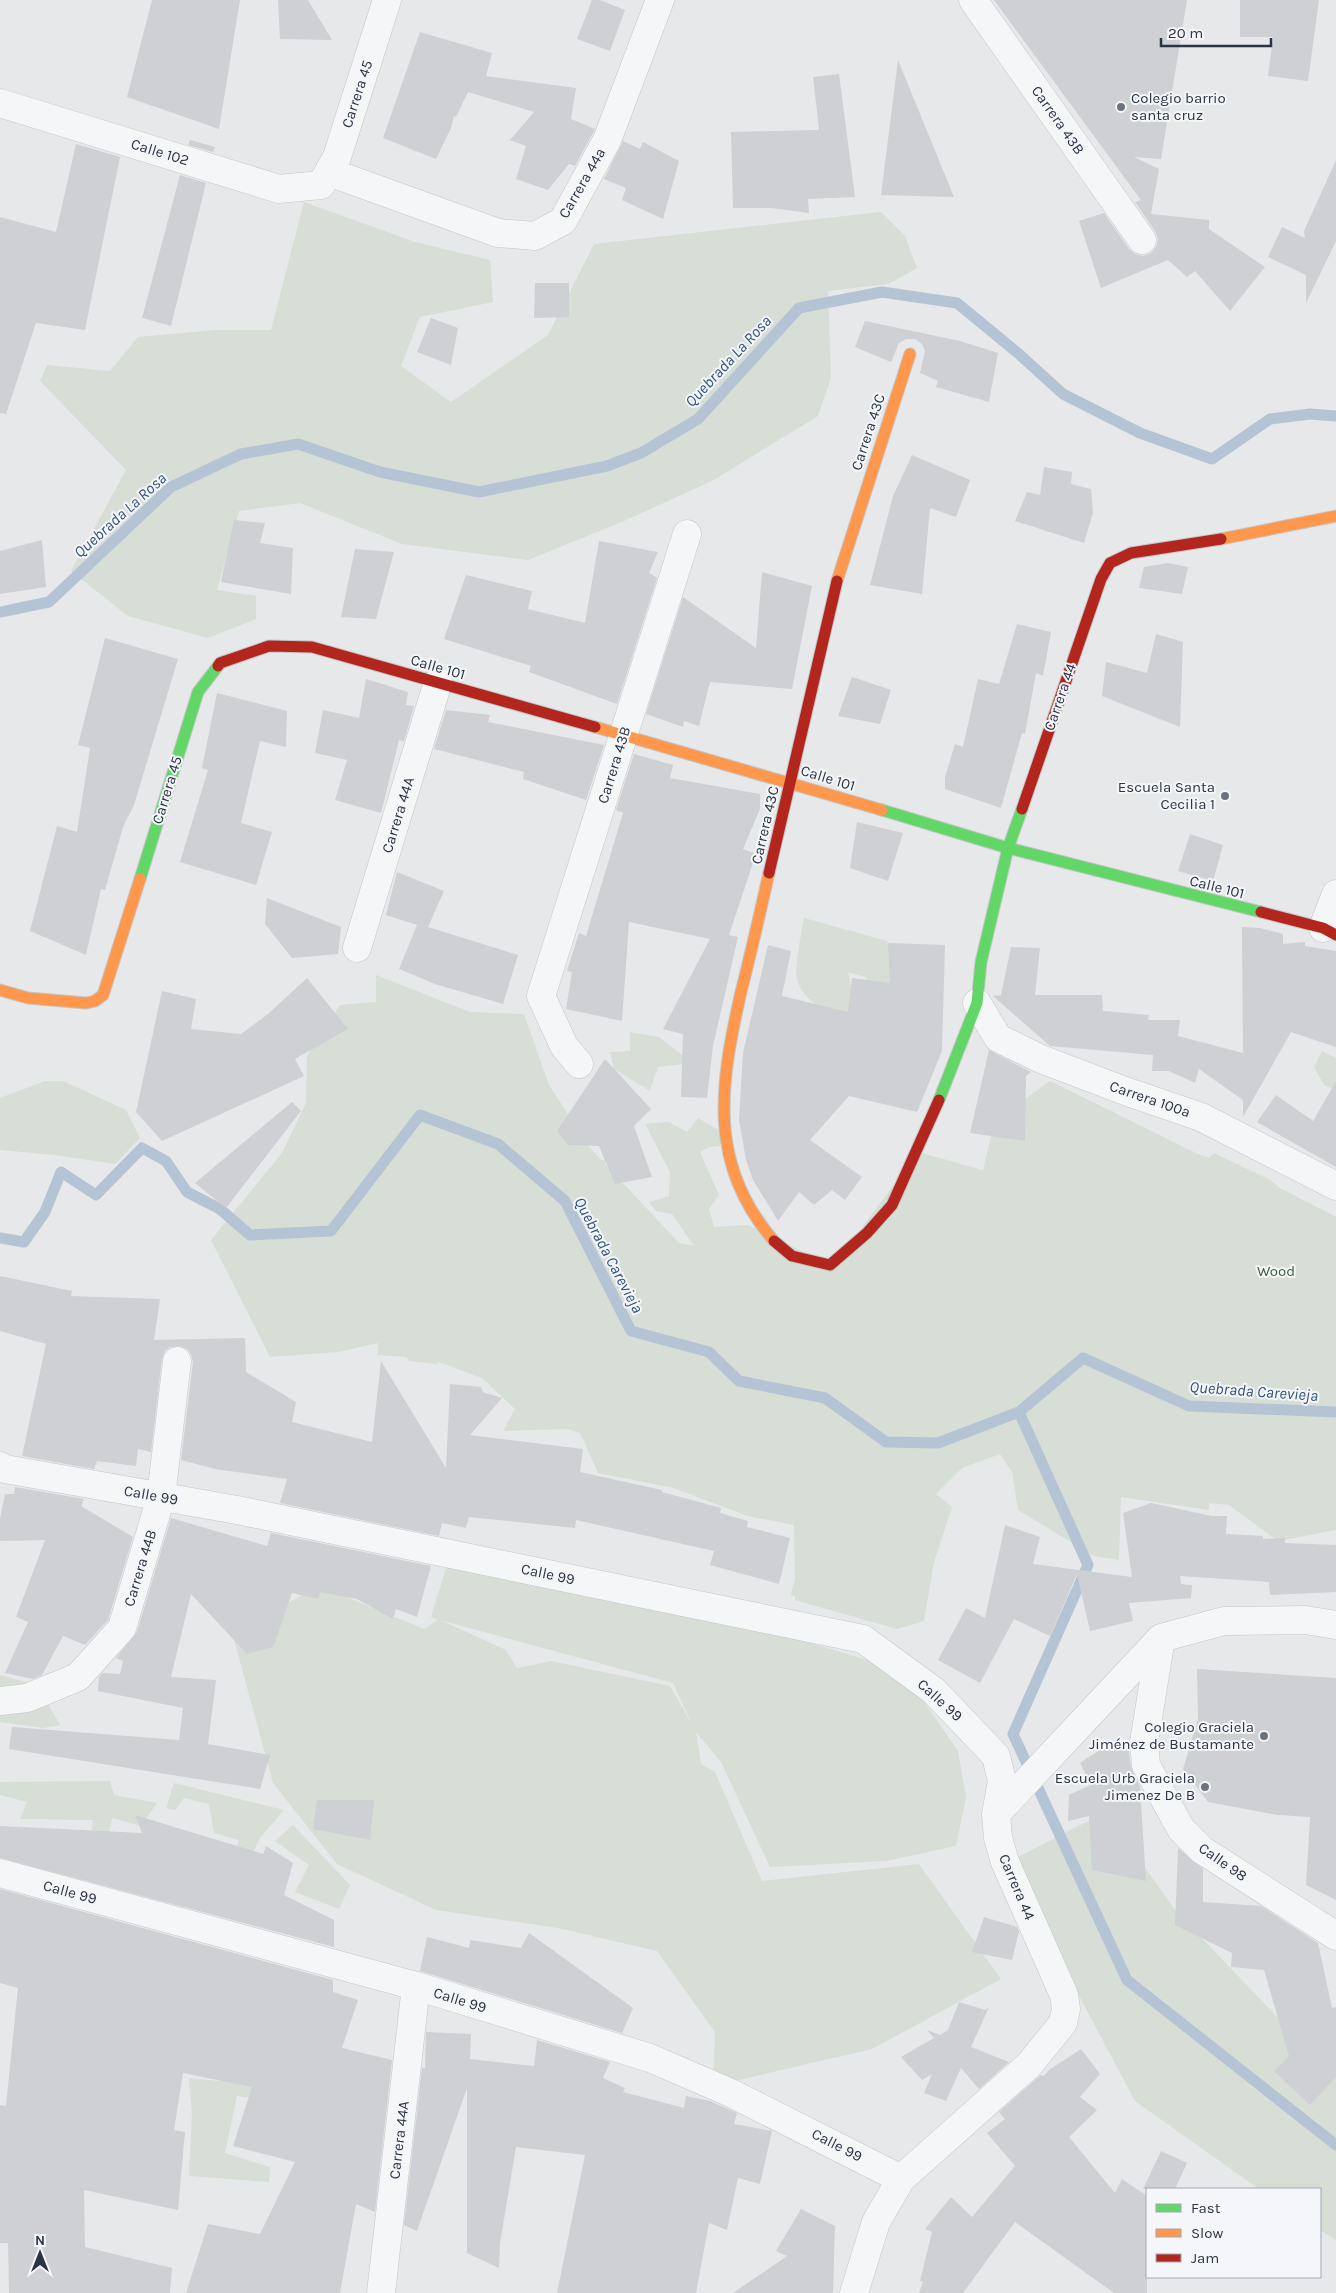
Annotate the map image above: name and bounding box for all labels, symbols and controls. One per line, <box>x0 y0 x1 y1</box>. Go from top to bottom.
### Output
scale bar <box>1161 15 1271 47</box>
text: 20 m <box>1168 24 1203 42</box>
street label: Carrera 45 <box>338 58 376 130</box>
street label: Carrera 43B <box>1028 82 1088 158</box>
place label: Colegio barrio santa cruz <box>1131 89 1226 124</box>
marker: Colegio barrio santa cruz <box>1115 101 1127 113</box>
street label: Calle 102 <box>129 135 191 169</box>
street label: Carrera 44a <box>555 145 609 221</box>
water label: Quebrada La Rosa <box>681 311 775 411</box>
street label: Carrera 43C <box>847 391 889 473</box>
water label: Quebrada La Rosa <box>70 468 170 562</box>
street label: Calle 101 <box>409 651 467 683</box>
street label: Carrera 44 <box>1040 660 1080 733</box>
street label: Carrera 43B <box>594 724 634 806</box>
street label: Carrera 45 <box>148 754 186 826</box>
street label: Calle 101 <box>799 761 857 795</box>
street label: Carrera 44A <box>378 774 418 855</box>
place label: Escuela Santa Cecilia 1 <box>1118 778 1215 813</box>
street label: Carrera 43C <box>747 784 783 866</box>
marker: Escuela Santa Cecilia 1 <box>1219 790 1231 802</box>
street label: Calle 101 <box>1188 872 1246 902</box>
street label: Carrera 100a <box>1107 1077 1193 1121</box>
water label: Quebrada Carevieja <box>570 1194 648 1316</box>
park label: Wood <box>1257 1262 1295 1280</box>
water label: Quebrada Carevieja <box>1189 1377 1319 1405</box>
street label: Calle 99 <box>123 1481 179 1509</box>
street label: Carrera 44B <box>120 1527 160 1609</box>
street label: Calle 99 <box>519 1560 577 1588</box>
street label: Calle 99 <box>914 1675 966 1725</box>
place label: Colegio Graciela Jiménez de Bustamante <box>1089 1718 1254 1753</box>
marker: Colegio Graciela Jiménez de Bustamante <box>1258 1730 1270 1742</box>
place label: Escuela Urb Graciela Jimenez De B <box>1055 1769 1195 1804</box>
marker: Escuela Urb Graciela Jimenez De B <box>1199 1781 1211 1793</box>
street label: Calle 98 <box>1195 1839 1251 1885</box>
street label: Carrera 44 <box>995 1851 1039 1923</box>
street label: Calle 99 <box>41 1876 99 1908</box>
street label: Calle 99 <box>431 1983 489 2017</box>
street label: Carrera 44A <box>385 2100 413 2180</box>
street label: Calle 99 <box>809 2125 865 2165</box>
legend <box>1146 2188 1321 2278</box>
text: Fast <box>1191 2199 1221 2217</box>
text: Slow <box>1191 2224 1223 2242</box>
north arrow <box>15 2228 65 2278</box>
text: N <box>35 2232 45 2249</box>
text: Jam <box>1191 2249 1219 2267</box>

